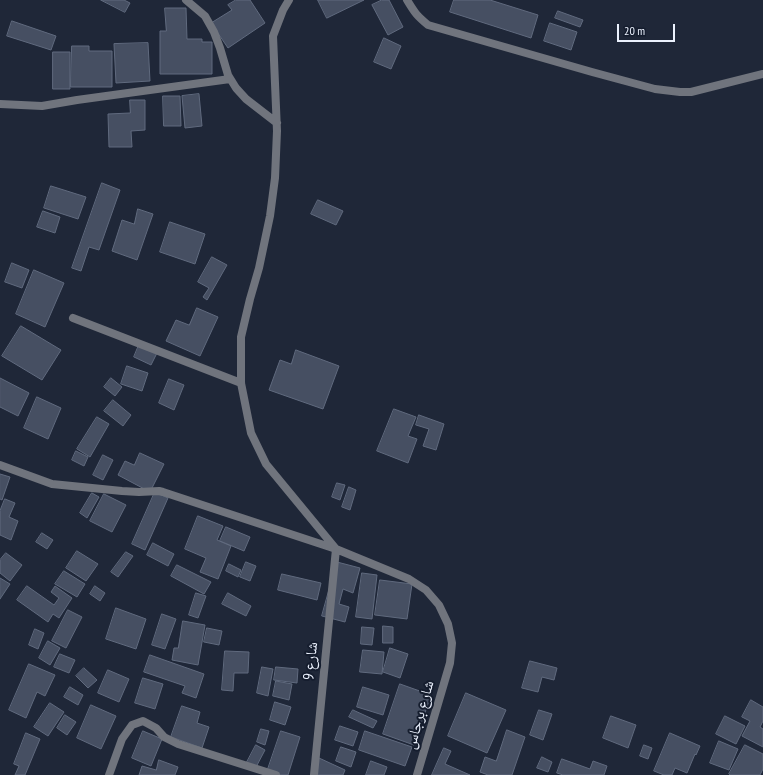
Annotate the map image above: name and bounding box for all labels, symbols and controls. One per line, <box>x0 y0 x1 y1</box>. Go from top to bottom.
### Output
scale bar <box>619 16 677 42</box>
text: 20 m <box>624 23 645 38</box>
street label: شارع 9 <box>300 641 322 681</box>
street label: شارع برجاس <box>402 679 438 751</box>

